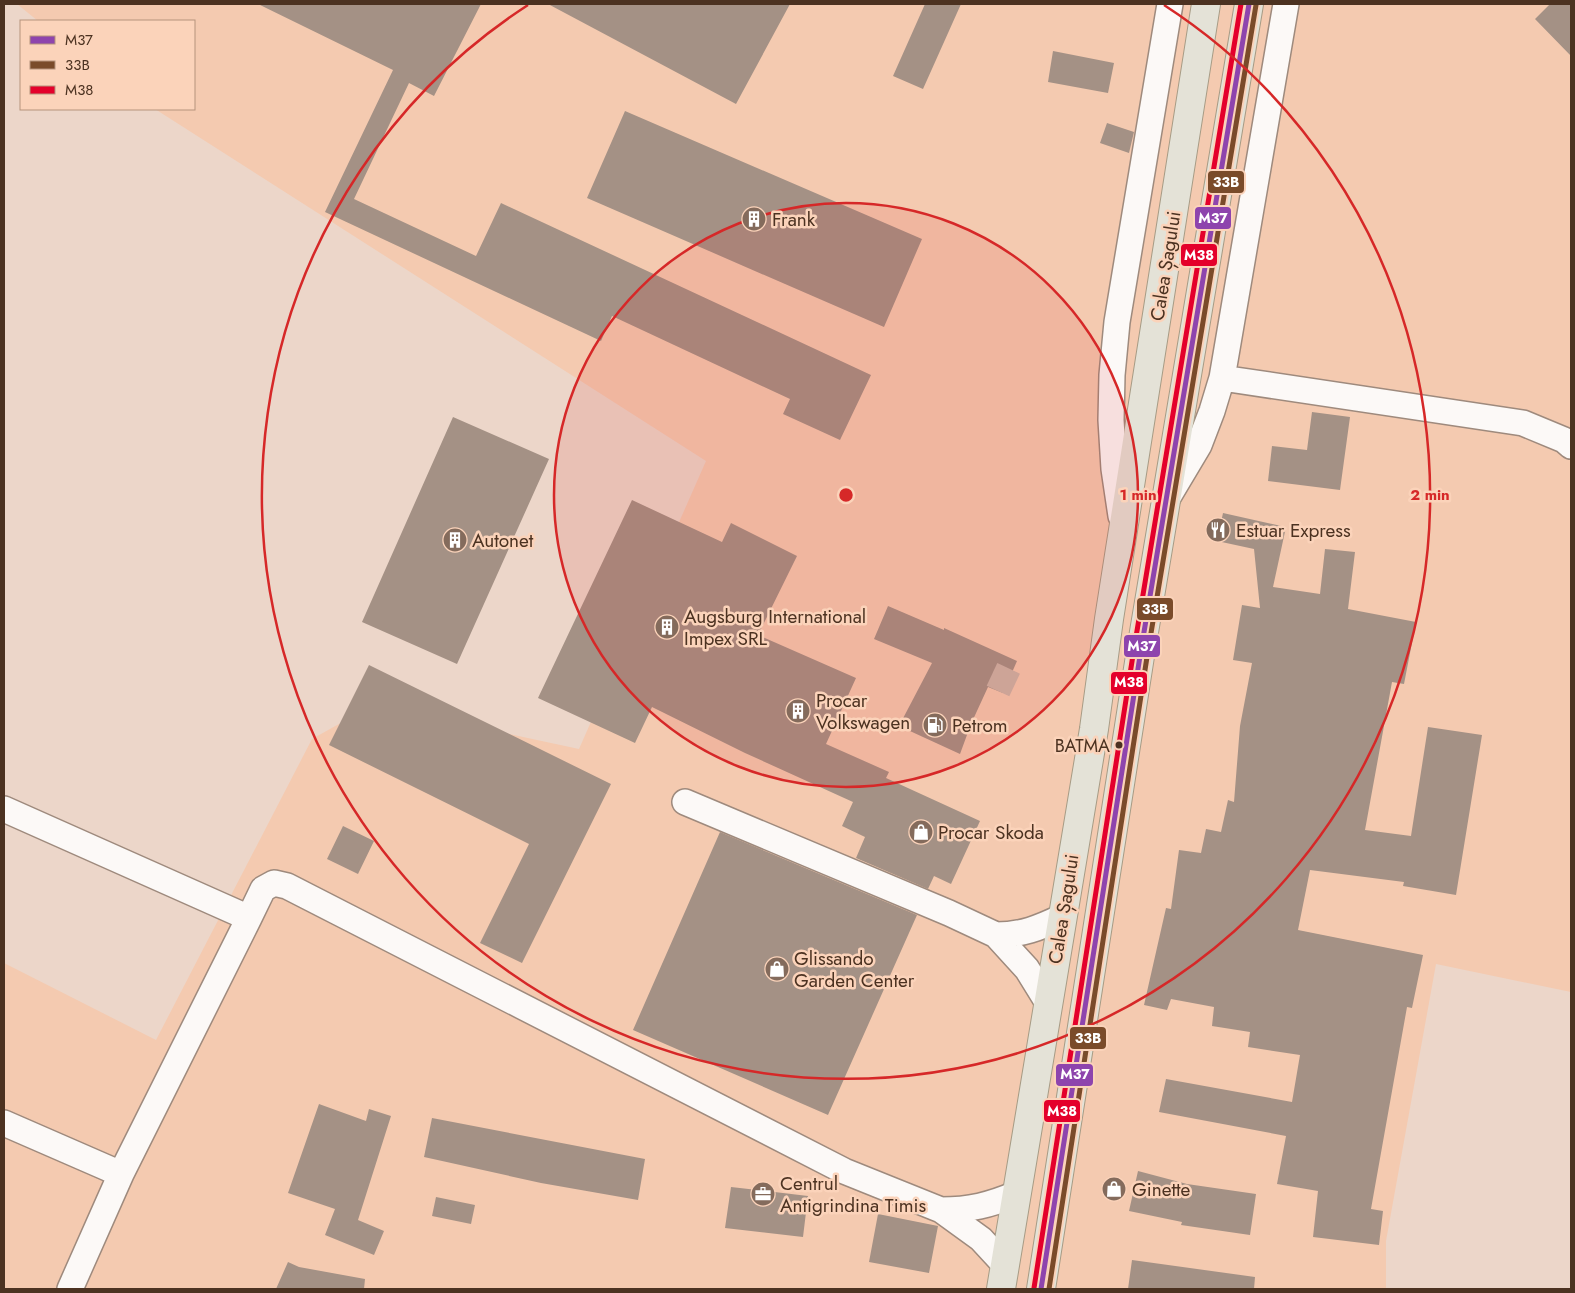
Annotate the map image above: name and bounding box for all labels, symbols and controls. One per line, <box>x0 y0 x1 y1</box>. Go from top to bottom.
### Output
legend <box>20 20 195 110</box>
text: M37 <box>65 29 93 51</box>
text: 33B <box>65 54 90 76</box>
text: M38 <box>65 79 94 101</box>
line badge: 33B <box>1207 170 1245 194</box>
text: 33B <box>1213 172 1239 192</box>
building icon: Frank <box>741 206 767 232</box>
place label: Frank <box>772 206 816 233</box>
line badge: M37 <box>1194 206 1232 230</box>
text: M37 <box>1198 208 1228 228</box>
street label: Calea Șagului <box>1143 209 1187 323</box>
line badge: M38 <box>1180 243 1218 267</box>
text: M38 <box>1184 245 1214 265</box>
text: 1 min <box>1119 484 1157 506</box>
text: 2 min <box>1410 484 1450 506</box>
centre of rings <box>837 486 855 504</box>
restaurant icon: Estuar Express <box>1205 517 1231 543</box>
place label: Estuar Express <box>1236 517 1351 544</box>
building icon: Autonet <box>442 527 468 553</box>
place label: Autonet <box>472 527 534 554</box>
line badge: 33B <box>1136 597 1174 621</box>
text: 33B <box>1142 599 1168 619</box>
place label: Augsburg International Impex SRL <box>684 603 866 652</box>
building icon: Augsburg International Impex SRL <box>654 614 680 640</box>
line badge: M37 <box>1123 634 1161 658</box>
text: M37 <box>1127 636 1157 656</box>
line badge: M38 <box>1110 671 1148 695</box>
text: M38 <box>1114 672 1144 692</box>
place label: Procar Volkswagen <box>816 687 910 736</box>
building icon: Procar Volkswagen <box>785 698 811 724</box>
fuel station icon: Petrom <box>922 712 948 738</box>
place label: Petrom <box>952 712 1008 739</box>
place label: BATMA <box>1055 733 1110 759</box>
marker: BATMA <box>1114 740 1124 750</box>
shop icon: Procar Skoda <box>908 819 934 845</box>
place label: Procar Skoda <box>938 819 1044 846</box>
street label: Calea Șagului <box>1041 852 1085 966</box>
place label: Glissando Garden Center <box>794 945 915 994</box>
shop icon: Glissando Garden Center <box>764 956 790 982</box>
line badge: 33B <box>1069 1026 1107 1050</box>
text: 33B <box>1075 1028 1101 1048</box>
line badge: M37 <box>1055 1063 1094 1087</box>
text: M37 <box>1060 1064 1090 1084</box>
line badge: M38 <box>1043 1099 1081 1123</box>
text: M38 <box>1047 1101 1077 1121</box>
place label: Centrul Antigrindina Timis <box>780 1170 926 1219</box>
shop icon: Ginette <box>1101 1176 1127 1202</box>
place label: Ginette <box>1132 1176 1191 1203</box>
office icon: Centrul Antigrindina Timis <box>750 1181 776 1207</box>

